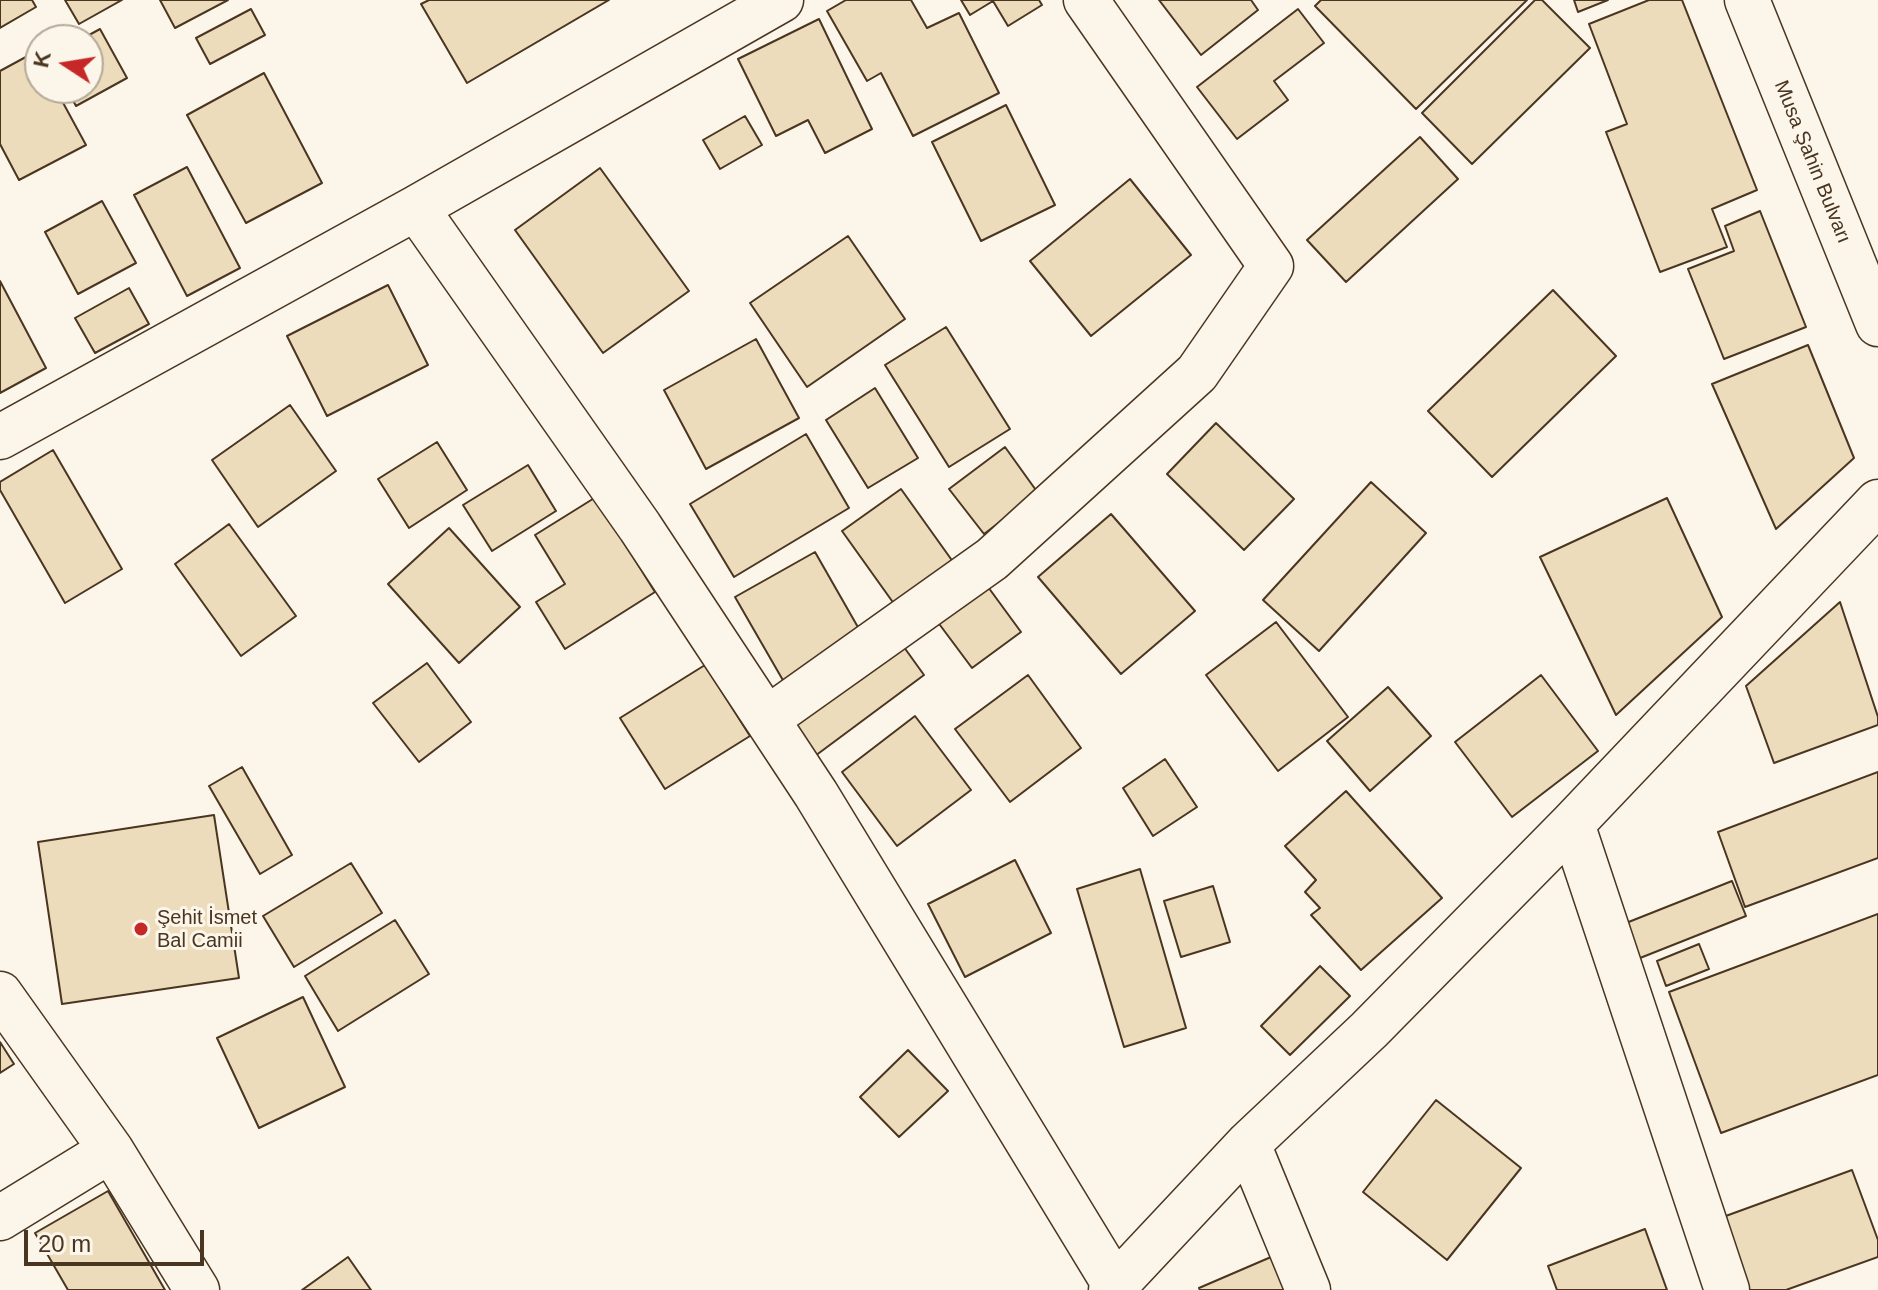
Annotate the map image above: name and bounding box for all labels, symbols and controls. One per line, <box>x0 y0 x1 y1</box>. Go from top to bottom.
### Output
north arrow <box>24 24 104 104</box>
text: K <box>28 49 56 70</box>
street label: Musa Şahin Bulvarı <box>1768 77 1856 247</box>
place label: Şehit İsmet Bal Camii <box>157 906 257 953</box>
marker: Şehit İsmet Bal Camii <box>132 920 150 938</box>
scale bar <box>28 1214 208 1264</box>
text: 20 m <box>38 1230 91 1257</box>

